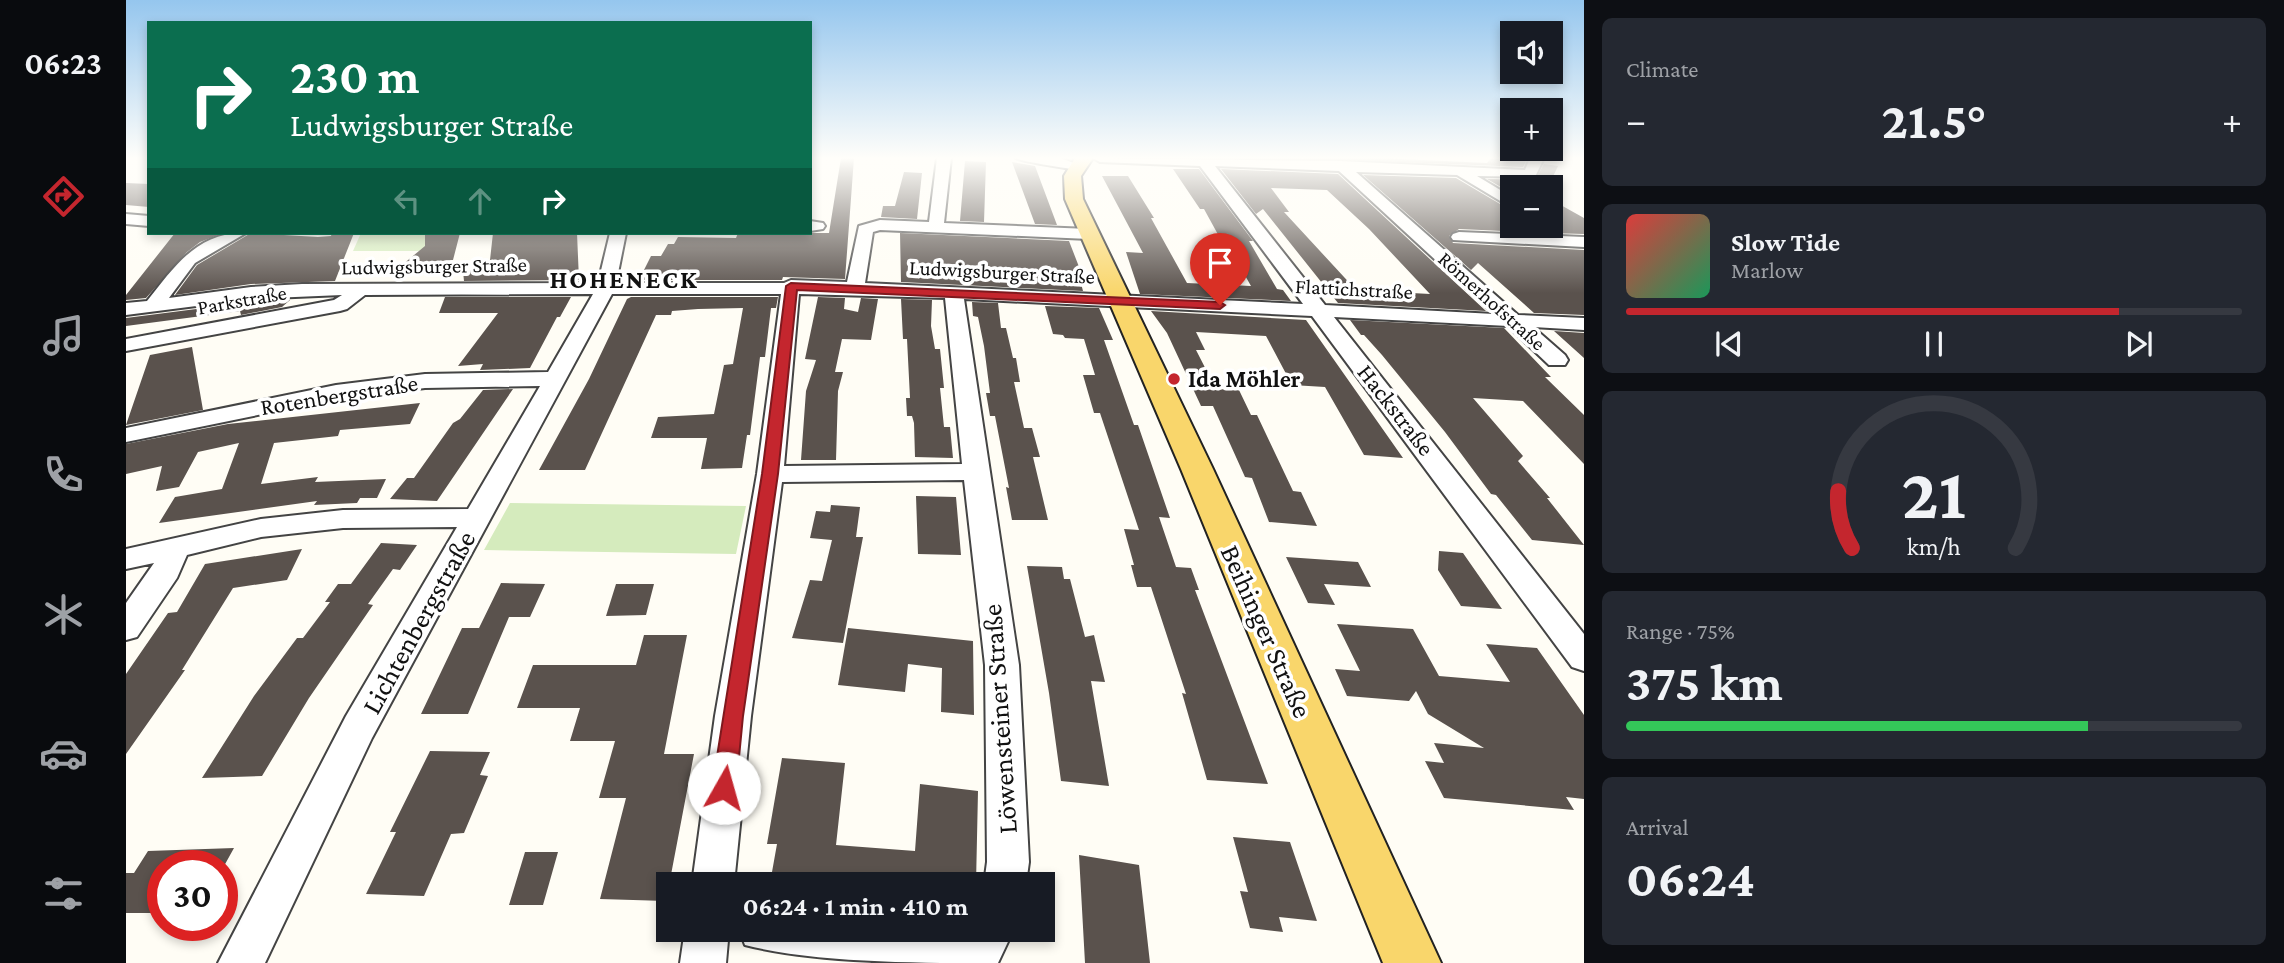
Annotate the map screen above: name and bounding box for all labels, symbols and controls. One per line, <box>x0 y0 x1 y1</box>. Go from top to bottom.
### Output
map controls <box>1500 21 1563 238</box>
button: sound <box>1500 21 1563 84</box>
text: 06:23 <box>24 45 102 81</box>
icon: right <box>175 49 266 140</box>
text: 230 m <box>290 49 420 104</box>
text: Climate <box>1626 56 1698 82</box>
text: 21.5° <box>1882 91 1987 149</box>
button: + <box>1500 98 1563 161</box>
text: − <box>1626 99 1646 141</box>
text: + <box>2222 99 2242 141</box>
text: Ludwigsburger Straße <box>290 107 573 143</box>
icon: directions <box>39 172 88 221</box>
button: − <box>1500 175 1563 238</box>
icon: left <box>388 182 426 220</box>
icon: ahead <box>461 182 499 220</box>
icon: right <box>534 182 572 220</box>
text: Slow Tide <box>1731 228 1840 257</box>
pin <box>1190 233 1250 305</box>
icon: arrive <box>1201 244 1239 282</box>
street label: Römerhofstraße <box>1433 247 1551 355</box>
street label: Ludwigsburger Straße <box>341 252 527 280</box>
street label: Ludwigsburger Straße <box>909 255 1095 289</box>
text: Marlow <box>1731 257 1803 283</box>
district label: HOHENECK <box>549 265 699 294</box>
street label: Flattichstraße <box>1295 274 1413 304</box>
street label: Parkstraße <box>196 280 288 320</box>
icon: music <box>39 311 88 360</box>
icon: previous <box>1710 325 1748 363</box>
icon: pause <box>1915 325 1953 363</box>
icon: next <box>2120 325 2158 363</box>
street label: Hackstraße <box>1352 359 1440 461</box>
place label: Ida Möhler <box>1188 365 1301 392</box>
street label: Rotenbergstraße <box>258 369 420 420</box>
marker: Ida Möhler <box>1166 371 1182 387</box>
icon: phone <box>39 450 88 499</box>
text: 21 <box>1902 453 1966 534</box>
street label: Lichtenbergstraße <box>355 525 482 719</box>
text: km/h <box>1907 532 1961 559</box>
street label: Beihinger Straße <box>1215 540 1319 722</box>
icon: climate <box>39 590 88 639</box>
street label: Löwensteiner Straße <box>976 603 1023 835</box>
text: Range · 75% <box>1626 618 1735 644</box>
text: 375 km <box>1626 653 1783 711</box>
icon: car <box>39 729 88 778</box>
position arrow <box>687 751 761 825</box>
text: Arrival <box>1626 814 1689 840</box>
text: 06:24 <box>1626 849 1755 907</box>
speed limit sign: 30 <box>147 850 238 941</box>
icon: filters <box>39 869 88 918</box>
text: 06:24 · 1 min · 410 m <box>743 892 968 921</box>

